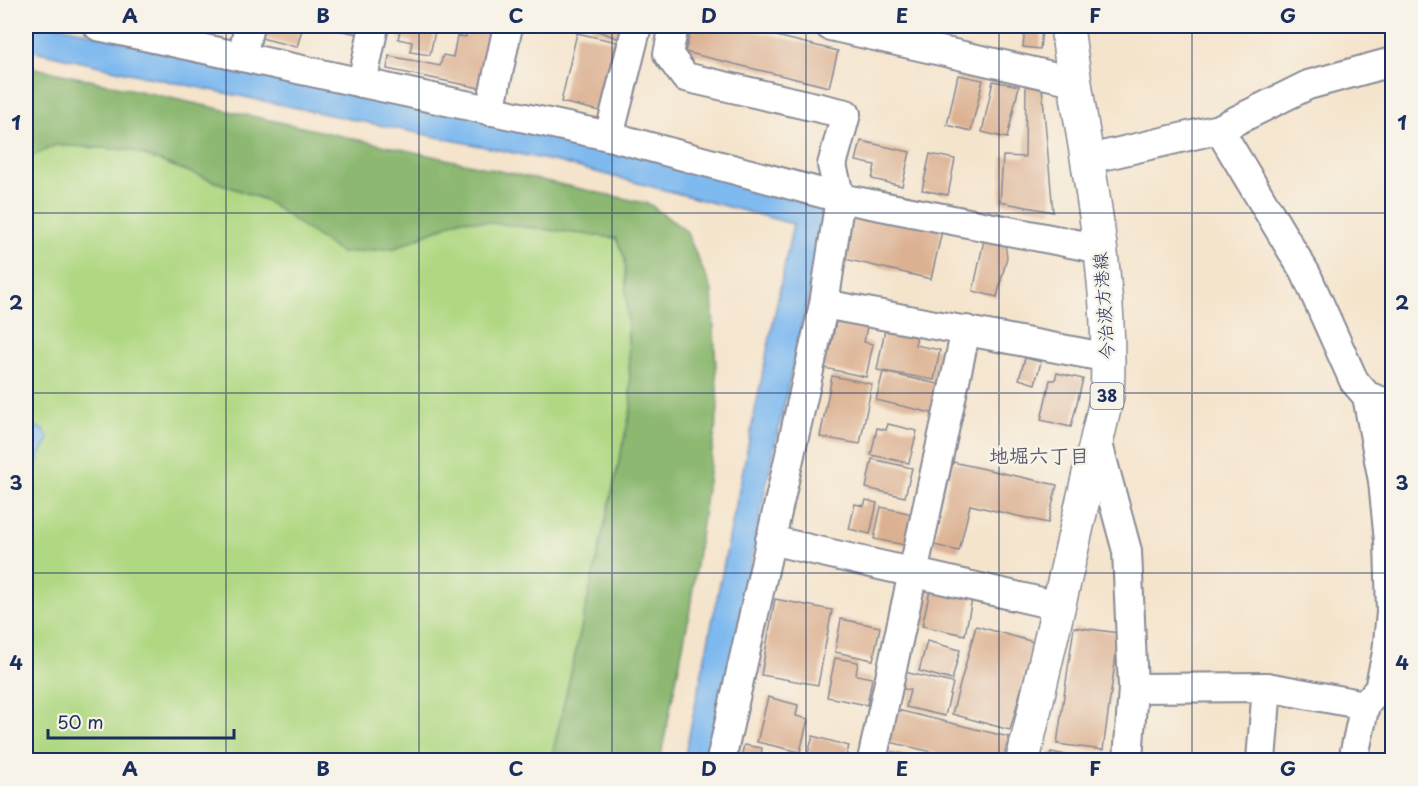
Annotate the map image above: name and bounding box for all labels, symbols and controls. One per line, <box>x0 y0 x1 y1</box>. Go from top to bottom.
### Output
text: A <box>122 0 138 30</box>
text: B <box>316 0 330 30</box>
text: C <box>508 0 524 30</box>
text: D <box>701 0 717 30</box>
text: E <box>896 0 908 30</box>
text: F <box>1089 0 1101 30</box>
text: G <box>1280 0 1296 30</box>
text: 1 <box>11 107 21 137</box>
text: 1 <box>1397 107 1407 137</box>
street label: 今治波方港線 <box>1085 251 1120 361</box>
text: 2 <box>9 287 23 317</box>
text: 2 <box>1395 287 1409 317</box>
road number: 38 <box>1090 383 1124 409</box>
district label: 地堀六丁目 <box>989 440 1089 470</box>
text: 3 <box>9 467 23 497</box>
text: 3 <box>1395 467 1409 497</box>
text: 4 <box>9 647 23 677</box>
text: 4 <box>1395 647 1409 677</box>
scale bar <box>48 702 234 740</box>
text: 50 m <box>57 708 104 735</box>
text: A <box>122 753 138 783</box>
text: B <box>316 753 330 783</box>
text: C <box>508 753 524 783</box>
text: D <box>701 753 717 783</box>
text: E <box>896 753 908 783</box>
text: F <box>1089 753 1101 783</box>
text: G <box>1280 753 1296 783</box>

